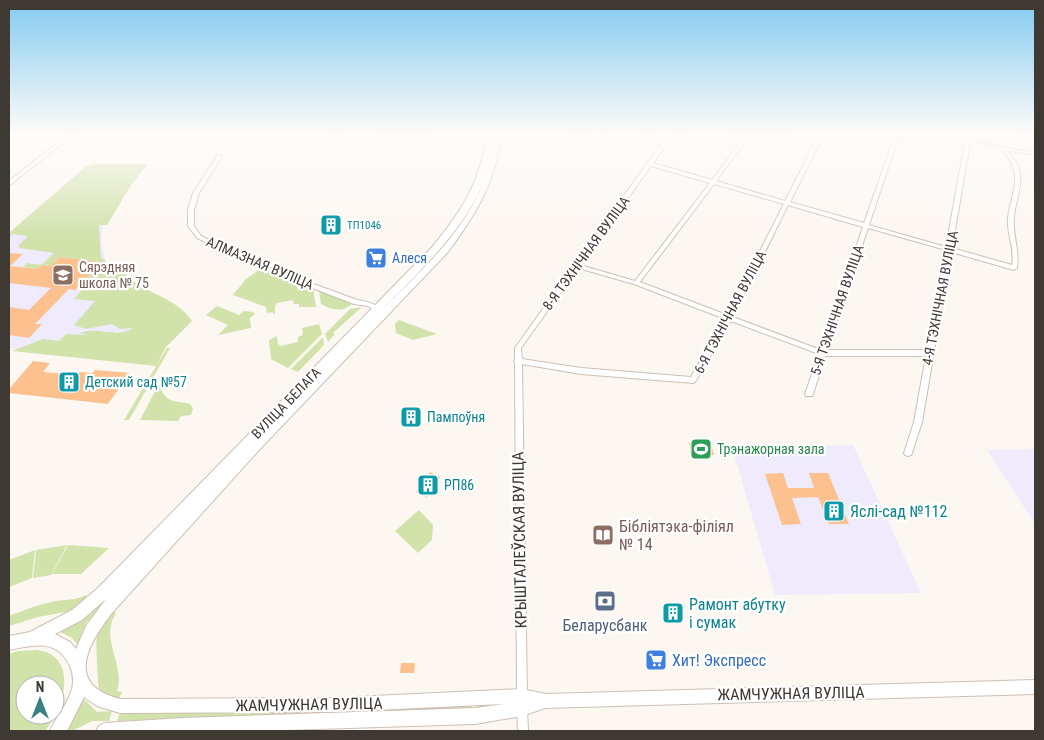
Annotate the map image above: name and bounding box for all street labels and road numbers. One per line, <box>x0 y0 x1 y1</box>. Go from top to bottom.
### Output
street label: 8-Я ТЭХНІЧНАЯ ВУЛІЦА <box>539 193 633 313</box>
street label: 4-Я ТЭХНІЧНАЯ ВУЛІЦА <box>919 229 961 367</box>
street label: АЛМАЗНАЯ ВУЛІЦА <box>204 233 316 293</box>
street label: 5-Я ТЭХНІЧНАЯ ВУЛІЦА <box>807 243 867 377</box>
street label: 6-Я ТЭХНІЧНАЯ ВУЛІЦА <box>691 248 769 376</box>
street label: ВУЛІЦА БЕЛАГА <box>248 364 324 442</box>
street label: КРЫШТАЛЕЎСКАЯ ВУЛІЦА <box>508 452 531 628</box>
street label: ЖАМЧУЖНАЯ ВУЛІЦА <box>717 683 865 704</box>
street label: ЖАМЧУЖНАЯ ВУЛІЦА <box>235 694 383 715</box>

